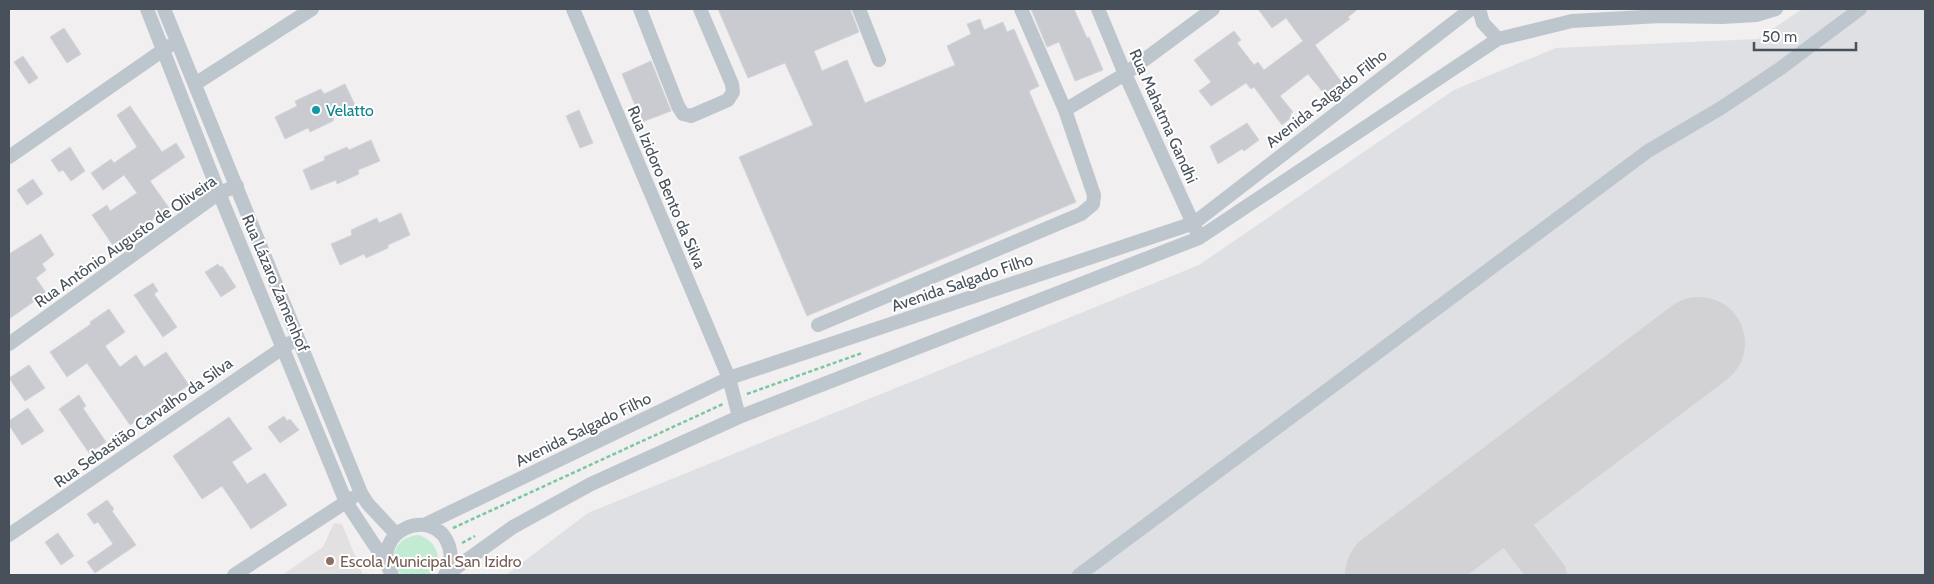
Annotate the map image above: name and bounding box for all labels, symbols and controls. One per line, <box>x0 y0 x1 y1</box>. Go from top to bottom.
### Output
scale bar <box>1754 20 1856 52</box>
text: 50 m <box>1762 28 1797 46</box>
street label: Avenida Salgado Filho <box>1262 45 1391 152</box>
street label: Rua Mahatma Gandhi <box>1125 46 1202 186</box>
place label: Velatto <box>326 101 374 120</box>
street label: Rua Izidoro Bento da Silva <box>624 103 710 272</box>
marker: Velatto <box>310 104 322 116</box>
street label: Rua Antônio Augusto de Oliveira <box>31 171 220 312</box>
street label: Rua Lázaro Zamenhof <box>238 212 313 355</box>
street label: Avenida Salgado Filho <box>889 249 1036 316</box>
street label: Rua Sebastião Carvalho da Silva <box>50 353 236 491</box>
street label: Avenida Salgado Filho <box>512 388 654 471</box>
place label: Escola Municipal San Izidro <box>340 552 522 571</box>
marker: Escola Municipal San Izidro <box>324 555 336 567</box>

